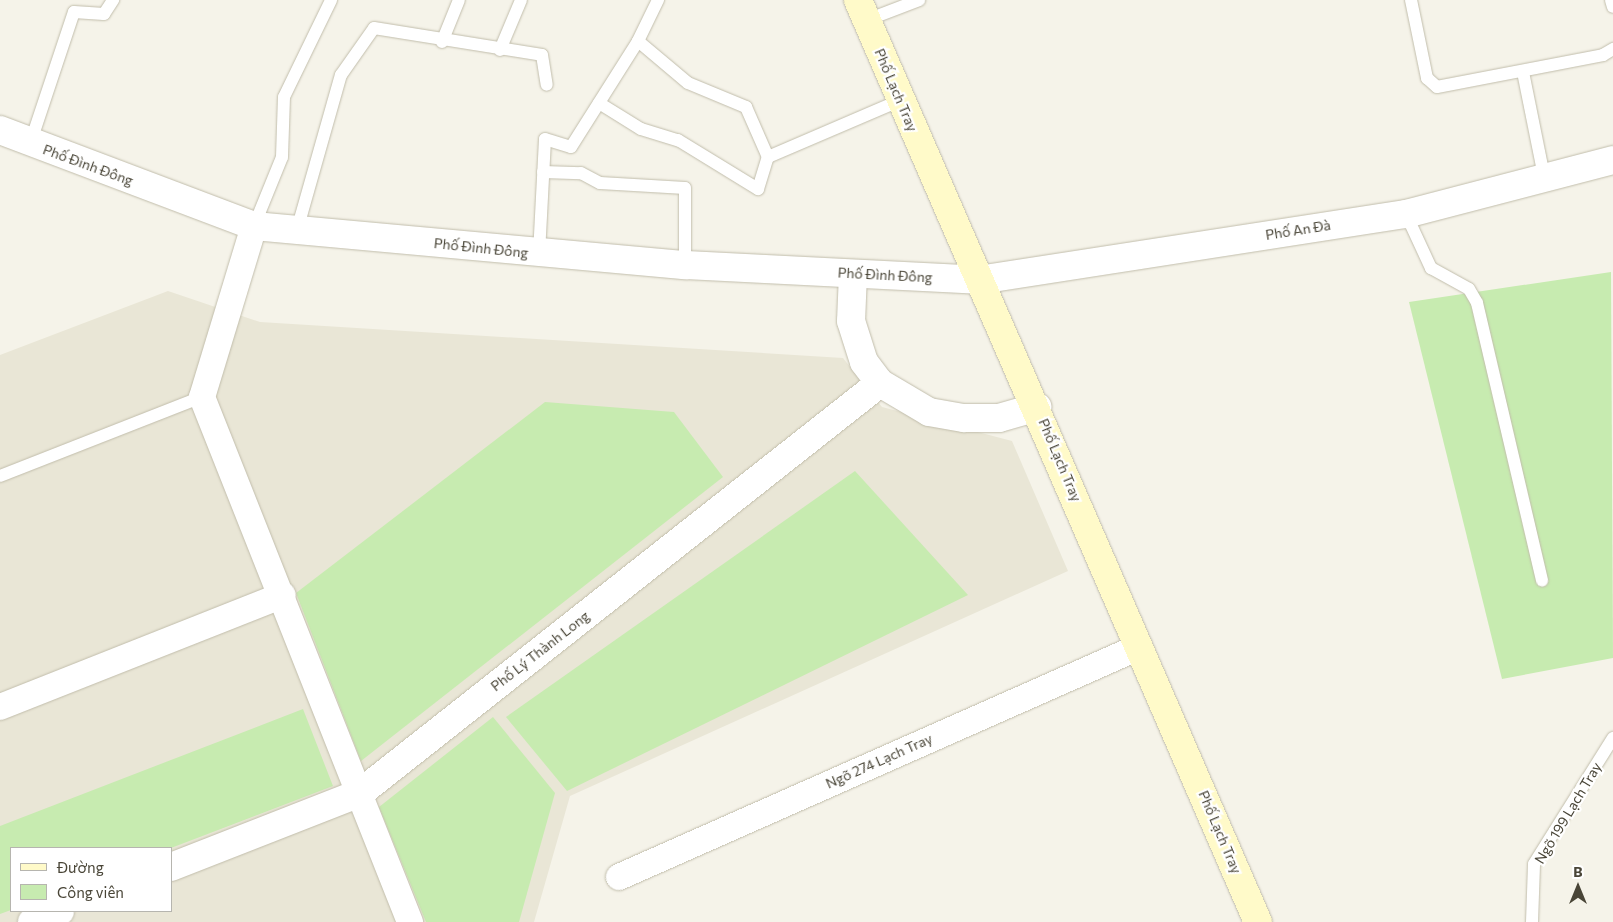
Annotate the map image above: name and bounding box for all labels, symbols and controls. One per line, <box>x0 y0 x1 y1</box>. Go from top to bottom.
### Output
street label: Phố Lạch Tray <box>871 46 921 134</box>
street label: Phố Đình Đông <box>41 141 135 189</box>
street label: Phố An Đà <box>1264 217 1332 243</box>
street label: Phố Đình Đông <box>433 235 529 261</box>
street label: Phố Đình Đông <box>837 264 933 286</box>
street label: Phố Lạch Tray <box>1035 416 1085 504</box>
street label: Phố Lý Thành Long <box>487 607 593 695</box>
street label: Ngõ 274 Lạch Tray <box>823 730 935 792</box>
street label: Ngõ 199 Lạch Tray <box>1531 759 1605 867</box>
street label: Phố Lạch Tray <box>1195 788 1245 876</box>
legend <box>10 847 172 912</box>
text: Đường <box>57 858 104 876</box>
north arrow <box>1553 862 1603 912</box>
text: B <box>1573 863 1583 880</box>
text: Công viên <box>57 883 124 901</box>

